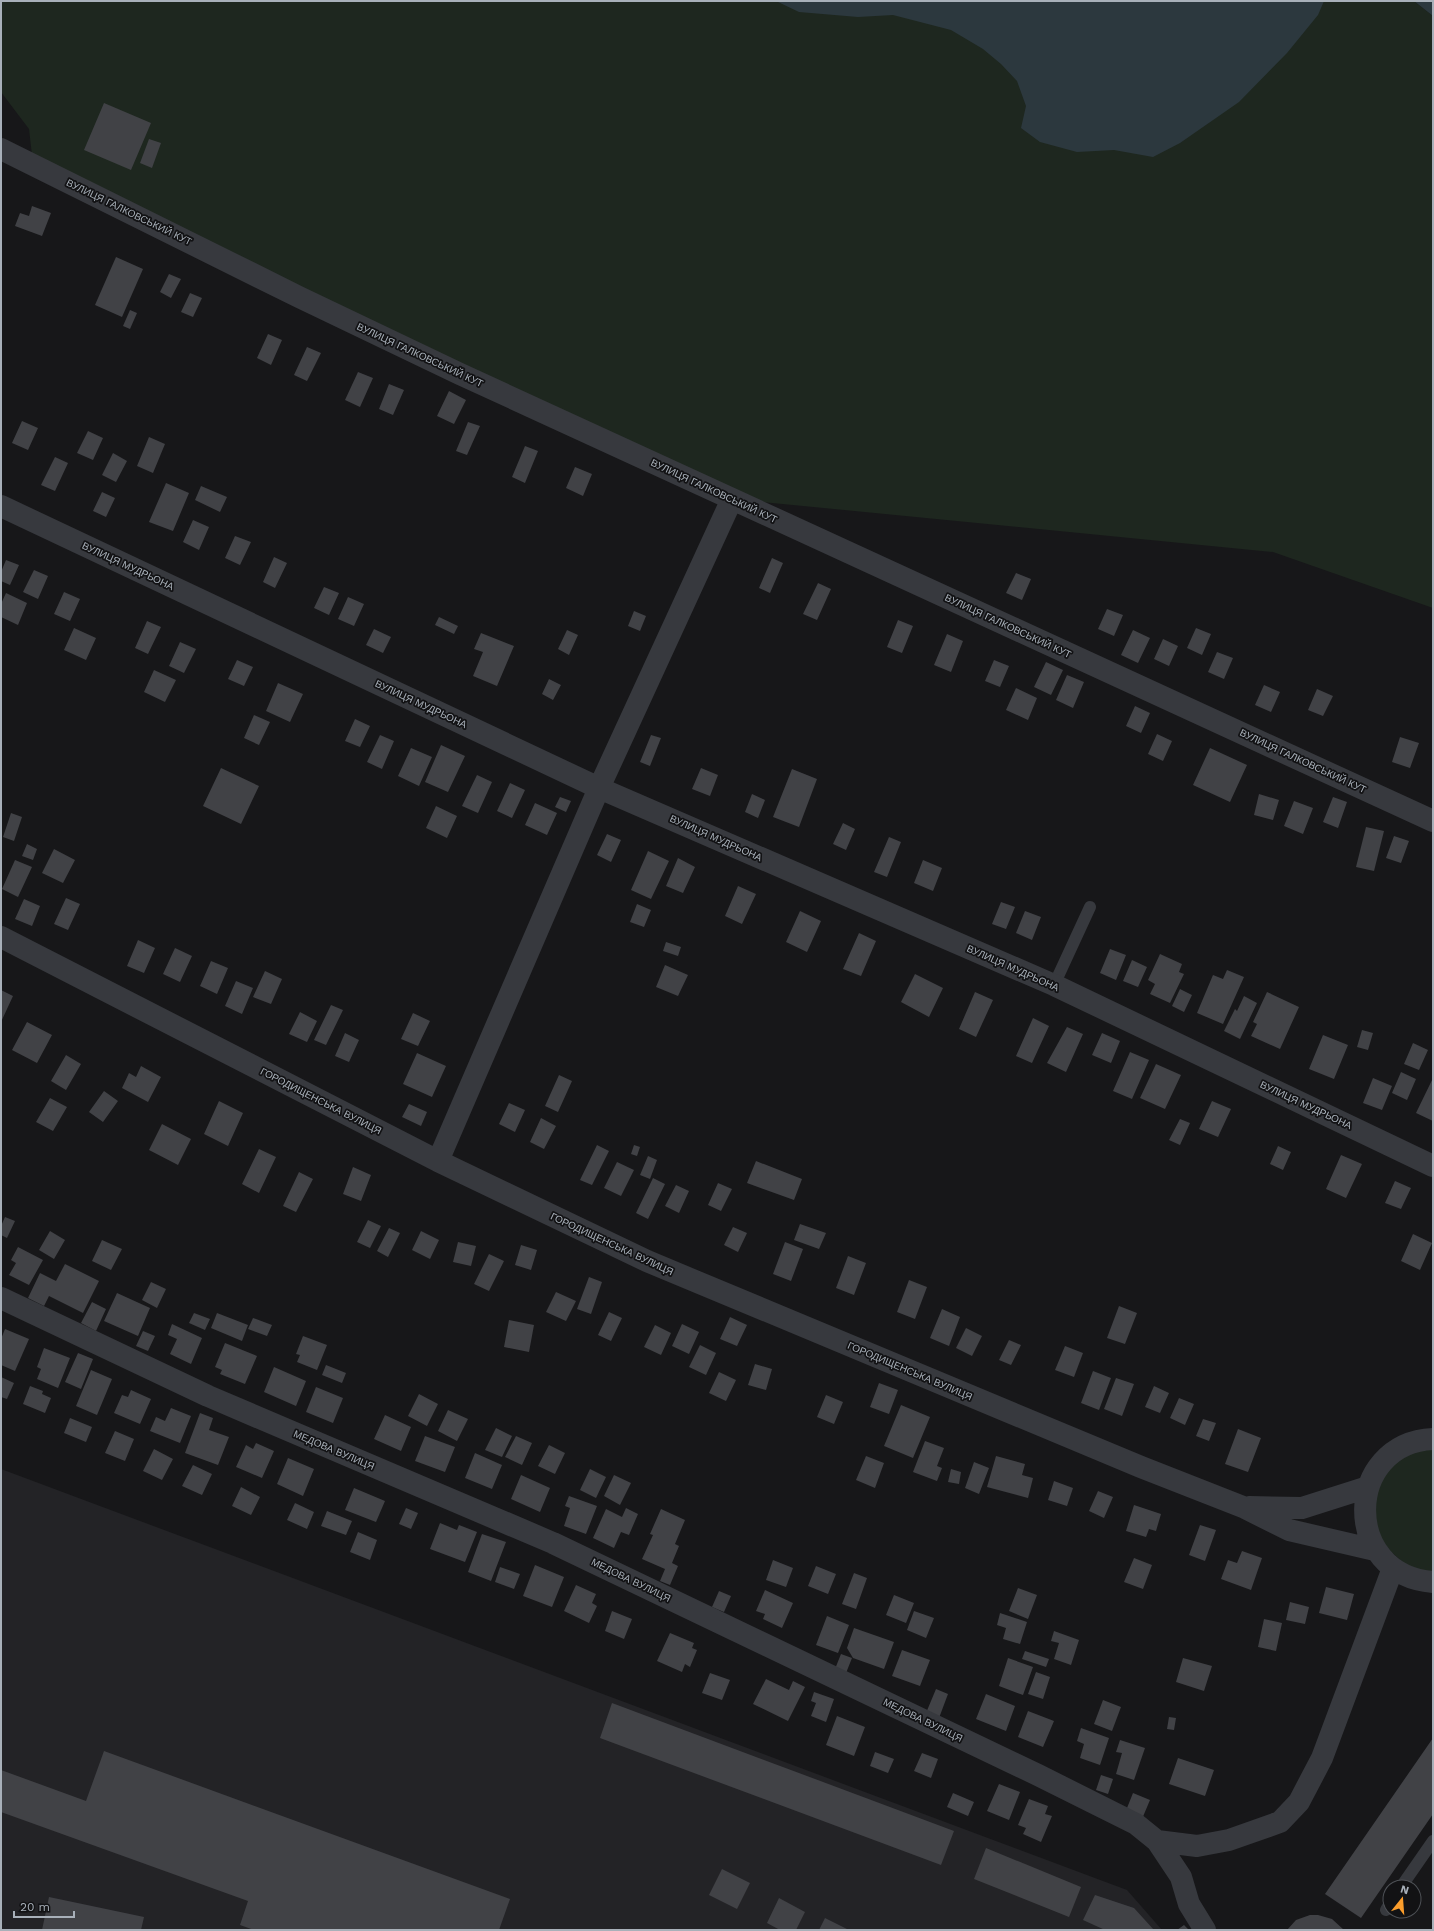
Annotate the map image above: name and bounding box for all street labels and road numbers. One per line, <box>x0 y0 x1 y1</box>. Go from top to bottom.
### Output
street label: ВУЛИЦЯ ГАЛКОВСЬКИЙ КУТ <box>65 176 194 247</box>
street label: ВУЛИЦЯ ГАЛКОВСЬКИЙ КУТ <box>355 320 485 389</box>
street label: ВУЛИЦЯ ГАЛКОВСЬКИЙ КУТ <box>649 456 779 525</box>
street label: ВУЛИЦЯ МУДРЬОНА <box>80 540 176 592</box>
street label: ВУЛИЦЯ ГАЛКОВСЬКИЙ КУТ <box>943 591 1073 660</box>
street label: ВУЛИЦЯ МУДРЬОНА <box>373 678 469 730</box>
street label: ВУЛИЦЯ ГАЛКОВСЬКИЙ КУТ <box>1238 726 1368 795</box>
street label: ВУЛИЦЯ МУДРЬОНА <box>668 813 764 863</box>
street label: ВУЛИЦЯ МУДРЬОНА <box>965 943 1061 993</box>
street label: ГОРОДИЩЕНСЬКА ВУЛИЦЯ <box>259 1066 383 1136</box>
street label: ВУЛИЦЯ МУДРЬОНА <box>1258 1079 1354 1131</box>
street label: ГОРОДИЩЕНСЬКА ВУЛИЦЯ <box>549 1211 675 1277</box>
street label: ГОРОДИЩЕНСЬКА ВУЛИЦЯ <box>846 1340 974 1402</box>
street label: МЕДОВА ВУЛИЦЯ <box>292 1428 376 1472</box>
street label: МЕДОВА ВУЛИЦЯ <box>590 1556 672 1604</box>
street label: МЕДОВА ВУЛИЦЯ <box>882 1696 964 1744</box>

